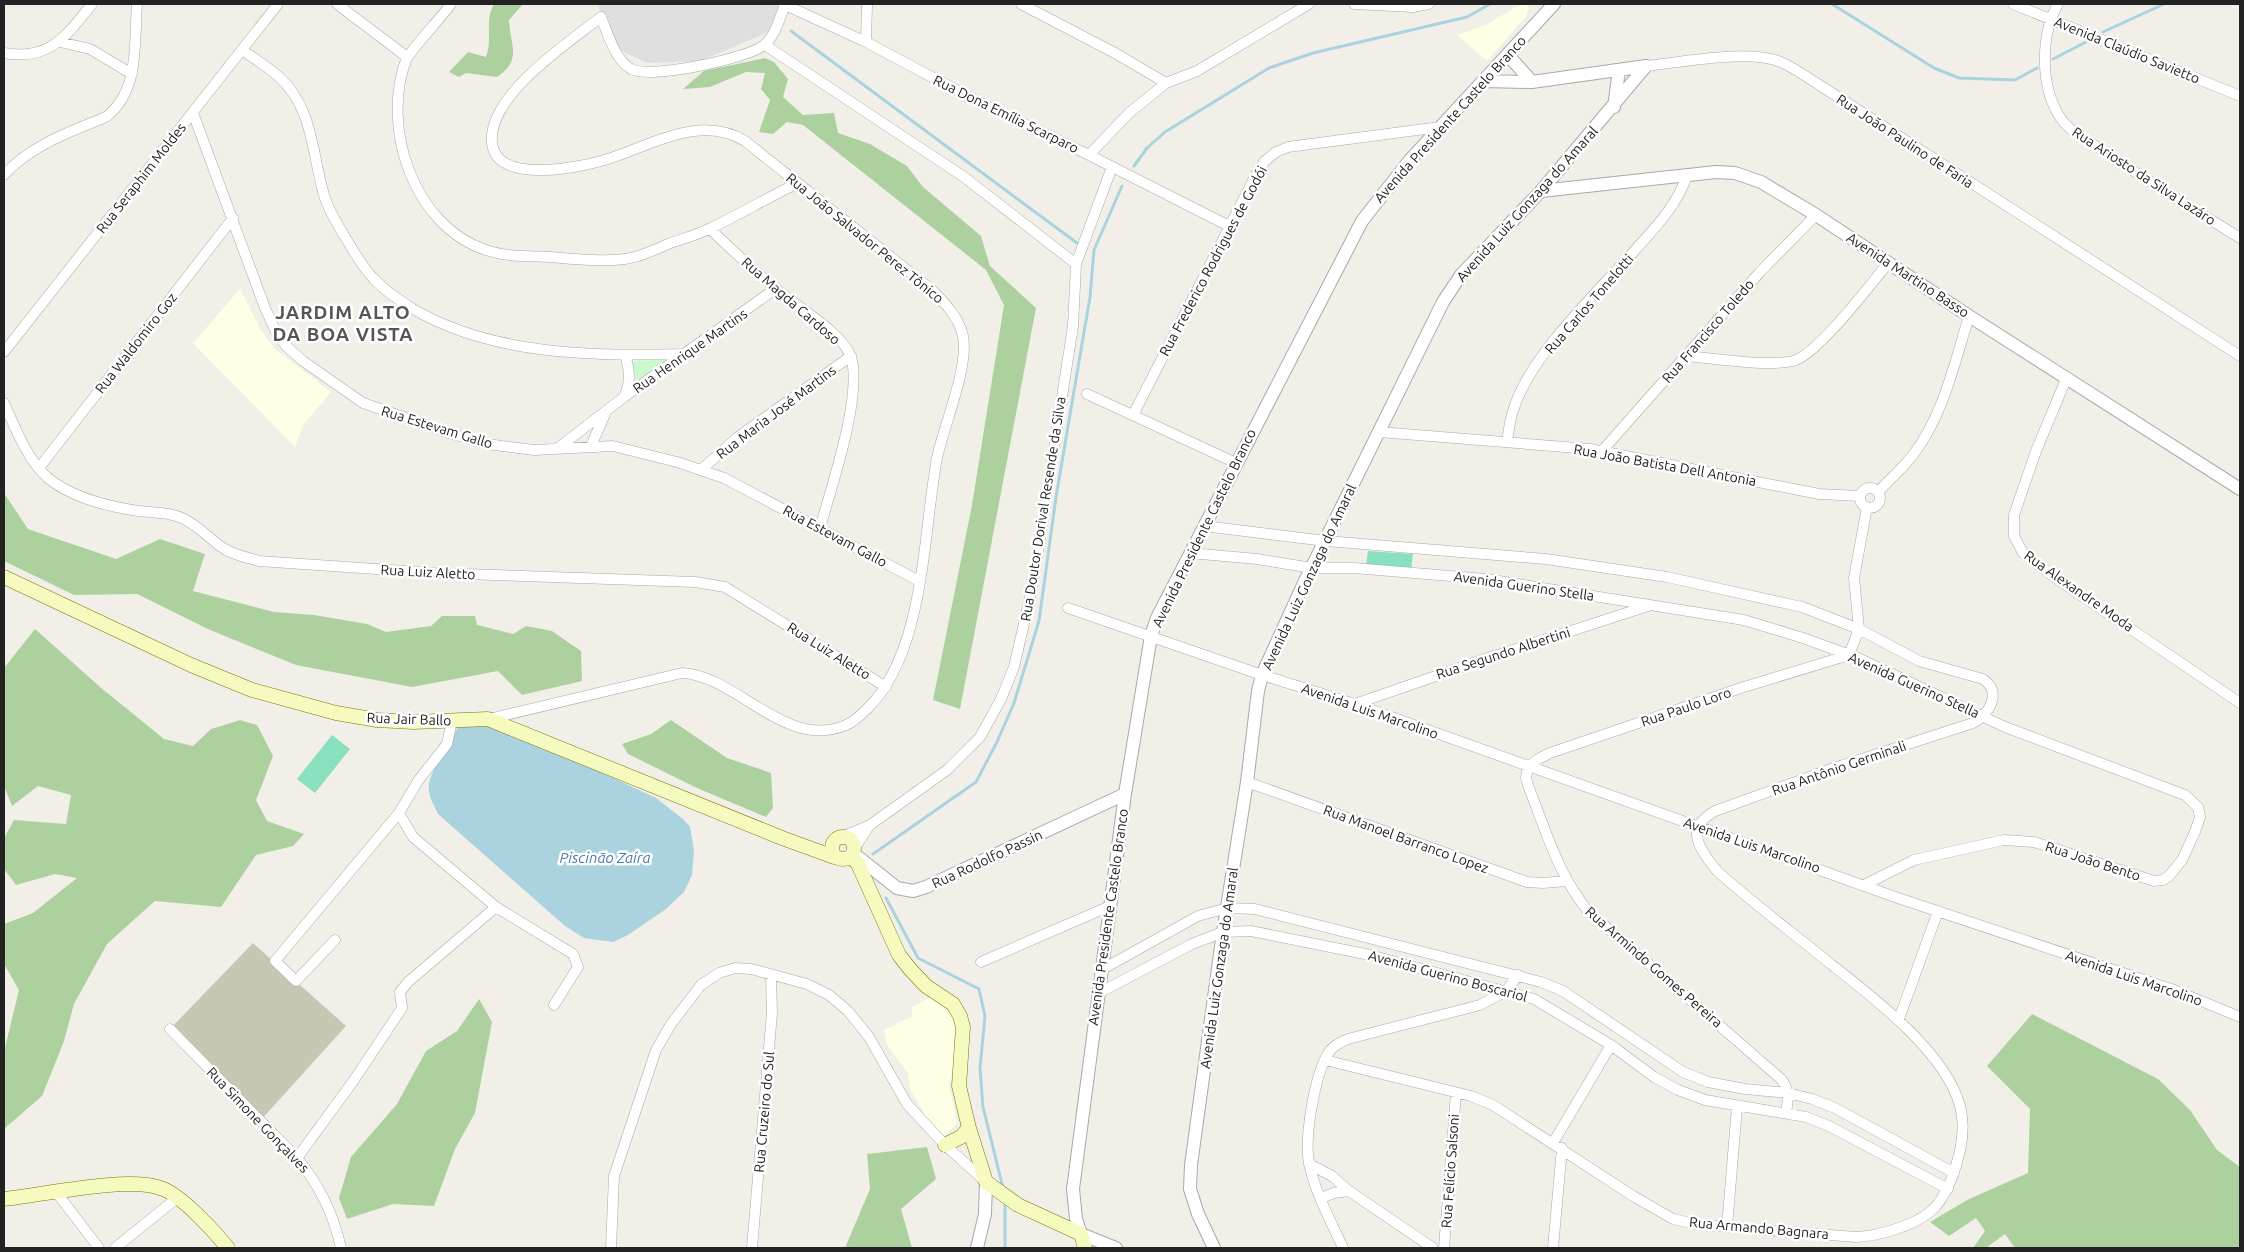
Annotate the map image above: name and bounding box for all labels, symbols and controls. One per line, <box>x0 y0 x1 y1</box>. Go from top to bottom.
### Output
street label: Avenida Claúdio Savietto <box>2052 13 2202 87</box>
street label: Avenida Presidente Castelo Branco <box>1371 32 1529 206</box>
street label: Rua Dona Emília Scarparo <box>931 72 1081 156</box>
street label: Rua João Paulino de Faria <box>1834 91 1976 191</box>
street label: Rua Seraphim Moldes <box>93 120 189 236</box>
street label: Avenida Luiz Gonzaga do Amaral <box>1453 123 1601 285</box>
street label: Rua Ariosto da Silva Lazáro <box>2069 124 2219 228</box>
street label: Rua Frederico Rodrigues de Godói <box>1156 163 1270 359</box>
street label: Rua João Salvador Perez Tônico <box>783 170 947 306</box>
street label: Avenida Martino Basso <box>1844 229 1972 321</box>
street label: Rua Carlos Tonelotti <box>1541 251 1637 357</box>
street label: Rua Magda Cardoso <box>739 254 843 348</box>
street label: Rua Francisco Toledo <box>1659 276 1757 386</box>
street label: Rua Waldomiro Goz <box>92 290 180 396</box>
district label: JARDIM ALTO DA BOA VISTA <box>272 301 414 345</box>
street label: Rua Henrique Martins <box>630 305 750 397</box>
street label: Rua Maria José Martins <box>713 362 839 462</box>
street label: Rua Doutor Dorival Resende da Silva <box>1017 395 1069 623</box>
street label: Rua Estevam Gallo <box>379 402 495 452</box>
street label: Avenida Presidente Castelo Branco <box>1149 426 1259 630</box>
street label: Rua João Batista Dell Antonia <box>1572 441 1758 489</box>
street label: Avenida Luiz Gonzaga do Amaral <box>1259 481 1359 672</box>
street label: Rua Estevam Gallo <box>780 502 890 570</box>
street label: Rua Alexandre Moda <box>2021 547 2137 635</box>
street label: Rua Luiz Aletto <box>380 562 476 582</box>
street label: Avenida Guerino Stella <box>1453 568 1595 604</box>
street label: Rua Luiz Aletto <box>784 619 874 683</box>
street label: Rua Segundo Albertini <box>1434 624 1572 682</box>
street label: Avenida Guerino Stella <box>1846 649 1982 721</box>
street label: Avenida Luis Marcolino <box>1299 680 1441 742</box>
street label: Rua Paulo Loro <box>1639 684 1733 730</box>
street label: Rua Jair Ballo <box>366 710 452 728</box>
street label: Rua Antônio Germinali <box>1770 738 1908 798</box>
street label: Rua Manoel Barranco Lopez <box>1321 802 1491 876</box>
street label: Avenida Presidente Castelo Branco <box>1085 808 1131 1026</box>
street label: Avenida Luis Marcolino <box>1681 814 1823 876</box>
street label: Rua Rodolfo Passin <box>929 826 1045 892</box>
street label: Rua João Bento <box>2043 838 2143 884</box>
water label: Piscinão Zaíra <box>559 849 651 866</box>
street label: Avenida Luiz Gonzaga do Amaral <box>1197 866 1241 1070</box>
street label: Rua Armindo Gomes Pereira <box>1582 903 1726 1031</box>
street label: Avenida Guerino Boscariol <box>1367 947 1530 1005</box>
street label: Avenida Luis Marcolino <box>2063 947 2205 1009</box>
street label: Rua Cruzeiro do Sul <box>751 1050 777 1173</box>
street label: Rua Simone Gonçalves <box>203 1064 313 1176</box>
street label: Rua Felício Salsoni <box>1438 1113 1462 1229</box>
street label: Rua Armando Bagnara <box>1688 1214 1830 1242</box>

